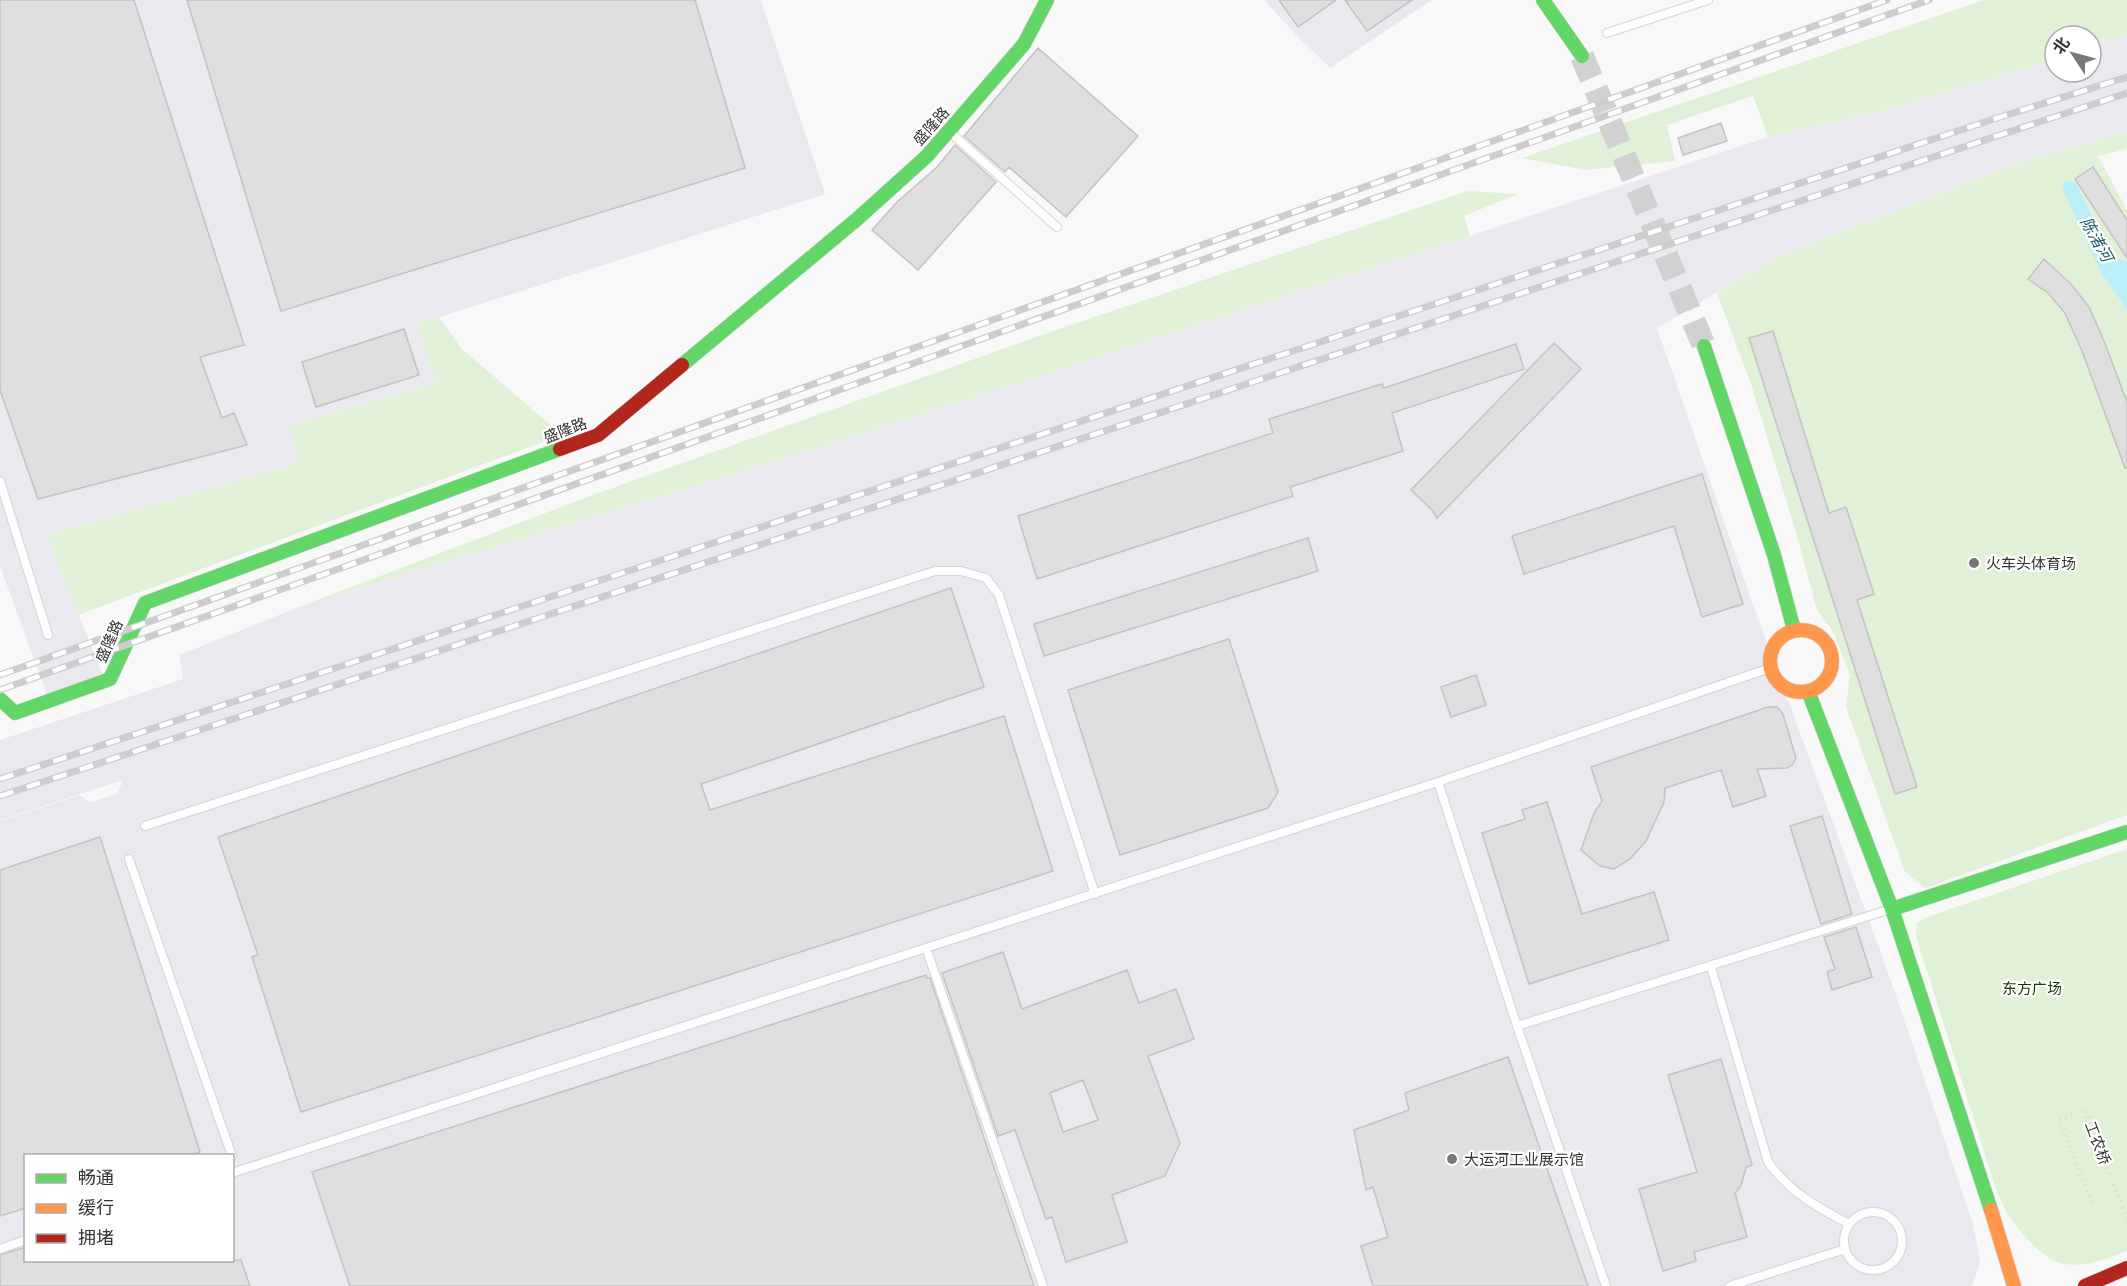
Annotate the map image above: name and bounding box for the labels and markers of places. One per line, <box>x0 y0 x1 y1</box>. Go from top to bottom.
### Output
place label: 火车头体育场 <box>1986 555 2076 572</box>
marker: 火车头体育场 <box>1967 556 1981 570</box>
place label: 大运河工业展示馆 <box>1464 1151 1584 1168</box>
marker: 大运河工业展示馆 <box>1445 1152 1459 1166</box>

